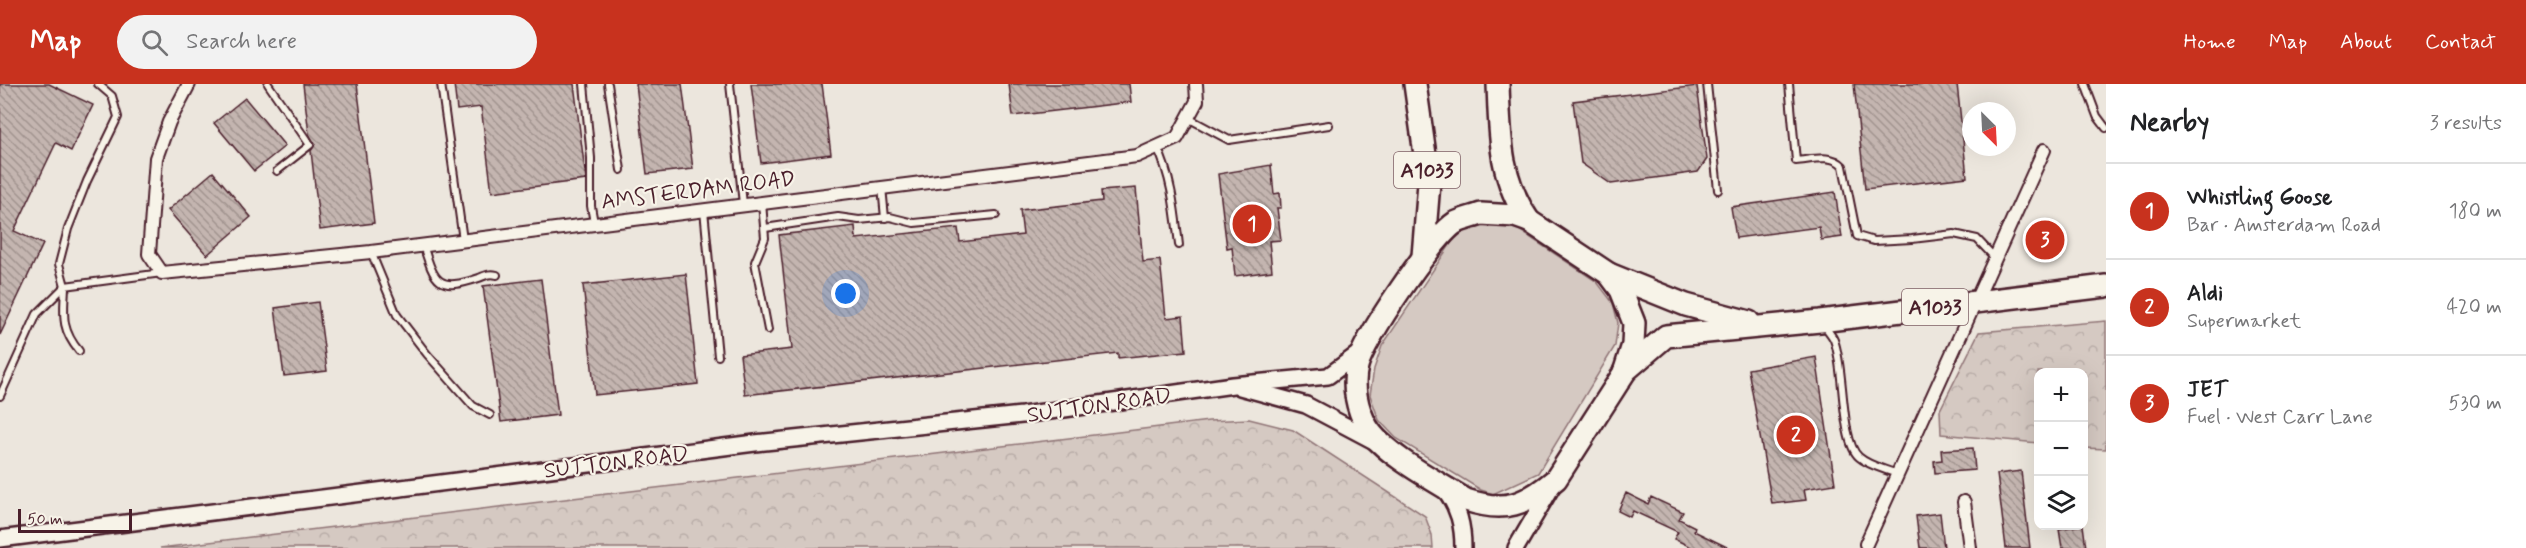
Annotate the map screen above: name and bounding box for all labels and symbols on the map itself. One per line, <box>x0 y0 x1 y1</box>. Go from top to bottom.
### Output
north arrow <box>1962 102 2016 156</box>
road number: A1033 <box>1394 152 1460 188</box>
street label: AMSTERDAM ROAD <box>599 165 797 217</box>
pin: 1 <box>1232 202 1272 246</box>
pin: 3 <box>2026 218 2064 262</box>
your location <box>831 279 860 308</box>
road number: A1033 <box>1902 289 1968 325</box>
street label: SUTTON ROAD <box>1025 382 1173 430</box>
pin: 2 <box>1776 412 1816 458</box>
street label: SUTTON ROAD <box>542 440 690 486</box>
scale bar <box>18 506 132 534</box>

